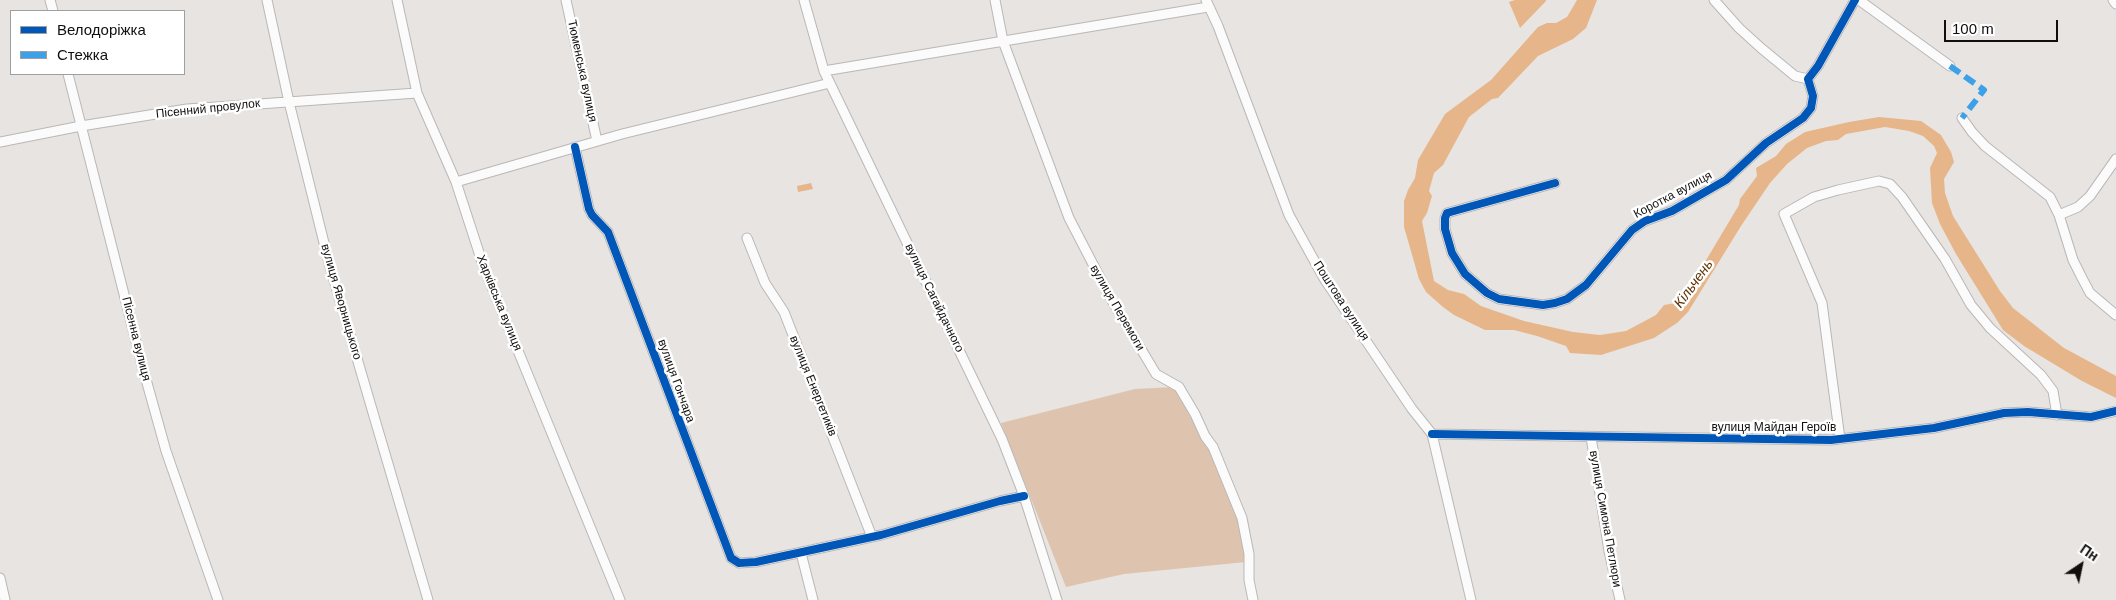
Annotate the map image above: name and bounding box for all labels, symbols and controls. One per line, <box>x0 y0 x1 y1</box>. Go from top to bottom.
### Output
legend <box>10 10 185 75</box>
scale bar <box>1946 10 2060 42</box>
street label: Тюменська вулиця <box>564 19 600 123</box>
text: 100 m <box>1952 20 1994 37</box>
text: Велодоріжка <box>57 21 146 38</box>
text: Стежка <box>57 46 108 63</box>
street label: Пісенний провулок <box>155 96 261 122</box>
street label: Коротка вулиця <box>1631 168 1715 222</box>
street label: вулиця Сагайдачного <box>901 241 967 355</box>
street label: вулиця Яворницького <box>318 242 364 362</box>
street label: Харківська вулиця <box>473 253 525 353</box>
water label: Кільчень <box>1671 257 1717 311</box>
street label: Поштова вулиця <box>1310 258 1372 344</box>
street label: вулиця Перемоги <box>1087 262 1147 354</box>
street label: Пісенна вулиця <box>119 295 153 383</box>
street label: вулиця Енергетиків <box>786 334 840 438</box>
street label: вулиця Гончара <box>654 337 698 425</box>
street label: вулиця Майдан Героїв <box>1712 421 1836 435</box>
street label: вулиця Симона Петлюри <box>1586 449 1624 589</box>
north arrow <box>2056 540 2106 590</box>
text: Пн <box>2077 541 2102 564</box>

